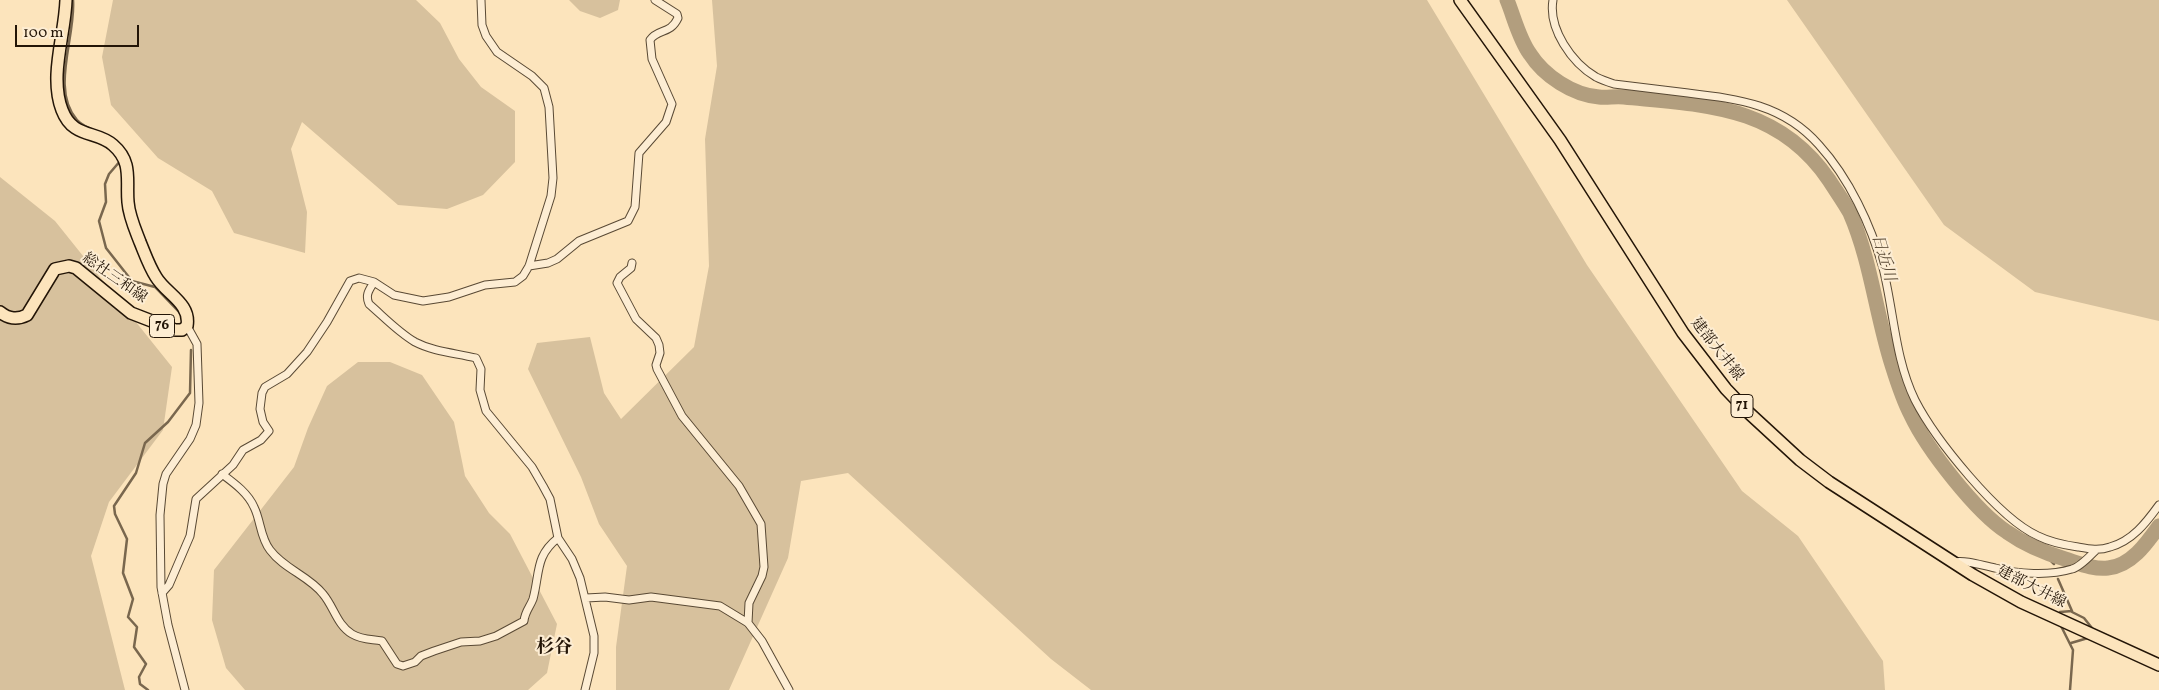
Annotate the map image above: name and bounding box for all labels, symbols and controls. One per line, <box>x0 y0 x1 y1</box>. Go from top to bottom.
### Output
scale bar <box>18 15 141 47</box>
text: 100 m <box>23 23 63 44</box>
water label: 日近川 <box>1866 232 1898 284</box>
street label: 総社三和線 <box>78 250 150 308</box>
road number: 76 <box>150 314 174 338</box>
street label: 建部大井線 <box>1686 315 1746 385</box>
road number: 71 <box>1731 394 1753 418</box>
street label: 建部大井線 <box>1994 563 2068 613</box>
district label: 杉谷 <box>536 638 572 660</box>

